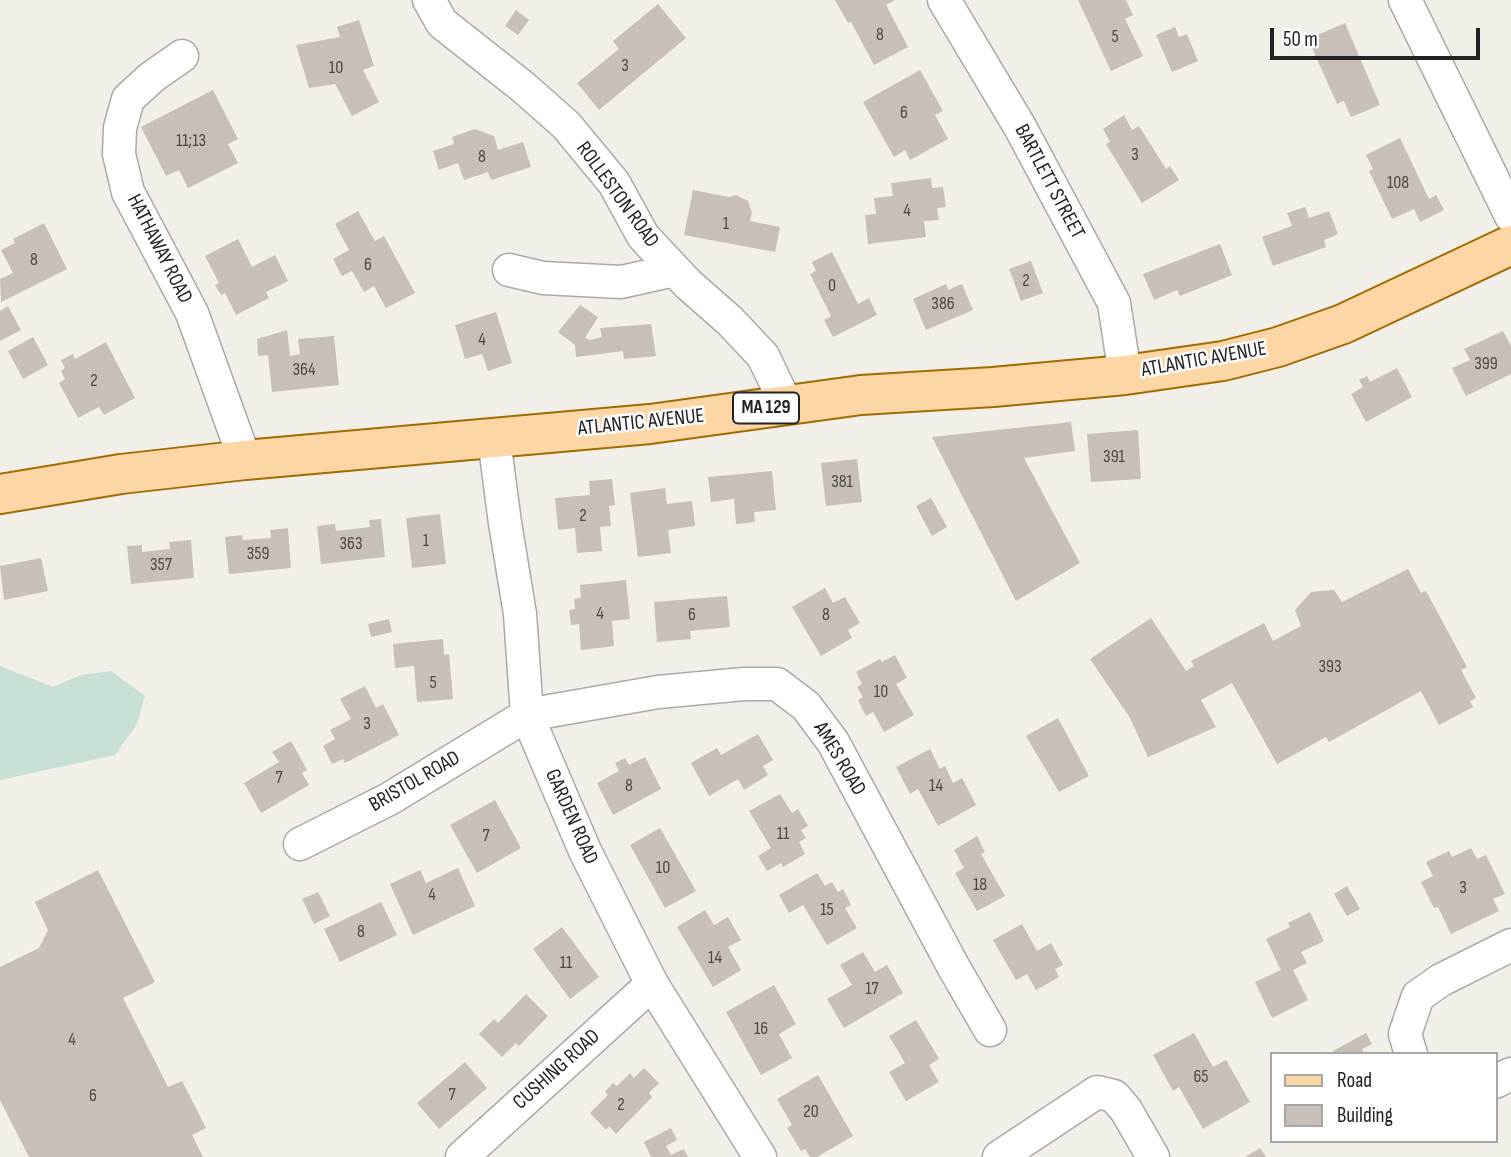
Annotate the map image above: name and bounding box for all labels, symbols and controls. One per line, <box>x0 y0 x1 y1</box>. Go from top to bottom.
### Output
scale bar <box>1273 14 1483 58</box>
house number: 8 <box>876 24 884 46</box>
house number: 5 <box>1111 26 1119 48</box>
text: 50 m <box>1283 27 1318 52</box>
house number: 3 <box>621 55 629 77</box>
house number: 10 <box>329 57 343 79</box>
house number: 6 <box>900 102 908 124</box>
street label: BARTLETT STREET <box>1008 120 1090 244</box>
house number: 11;13 <box>176 130 206 152</box>
street label: ROLLESTON ROAD <box>570 137 664 253</box>
house number: 3 <box>1131 144 1139 166</box>
house number: 8 <box>478 146 486 168</box>
house number: 108 <box>1387 172 1409 194</box>
street label: HATHAWAY ROAD <box>121 190 197 308</box>
house number: 4 <box>903 200 911 222</box>
house number: 1 <box>723 213 729 235</box>
house number: 8 <box>30 249 38 271</box>
house number: 6 <box>364 254 372 276</box>
house number: 2 <box>1022 270 1030 292</box>
house number: 0 <box>828 275 836 297</box>
house number: 386 <box>931 293 955 315</box>
house number: 4 <box>478 329 486 351</box>
street label: ATLANTIC AVENUE <box>1139 337 1269 383</box>
house number: 399 <box>1474 353 1498 375</box>
house number: 364 <box>292 359 316 381</box>
house number: 2 <box>90 370 98 392</box>
road number: MA 129 <box>733 392 799 424</box>
street label: ATLANTIC AVENUE <box>577 404 705 442</box>
house number: 391 <box>1103 446 1125 468</box>
house number: 381 <box>831 471 853 493</box>
house number: 2 <box>579 505 587 527</box>
house number: 1 <box>423 530 429 552</box>
house number: 363 <box>340 533 362 555</box>
house number: 359 <box>247 543 269 565</box>
house number: 357 <box>150 554 172 576</box>
house number: 4 <box>596 603 604 625</box>
house number: 6 <box>688 604 696 626</box>
house number: 8 <box>822 604 830 626</box>
house number: 393 <box>1318 656 1342 678</box>
house number: 5 <box>429 672 437 694</box>
house number: 10 <box>874 681 888 703</box>
house number: 3 <box>363 713 371 735</box>
street label: AMES ROAD <box>807 718 871 800</box>
street label: BRISTOL ROAD <box>365 746 465 818</box>
street label: GARDEN ROAD <box>539 766 603 868</box>
house number: 7 <box>275 767 283 789</box>
house number: 8 <box>625 775 633 797</box>
house number: 14 <box>929 775 943 797</box>
house number: 11 <box>777 823 789 845</box>
house number: 7 <box>482 825 490 847</box>
house number: 10 <box>656 857 670 879</box>
house number: 18 <box>973 874 987 896</box>
house number: 3 <box>1459 877 1467 899</box>
house number: 4 <box>428 884 436 906</box>
house number: 15 <box>820 899 834 921</box>
house number: 8 <box>357 921 365 943</box>
house number: 14 <box>708 947 722 969</box>
house number: 11 <box>560 952 572 974</box>
house number: 17 <box>865 978 879 1000</box>
house number: 16 <box>754 1018 768 1040</box>
street label: CUSHING ROAD <box>508 1024 606 1116</box>
house number: 4 <box>68 1029 76 1051</box>
legend <box>1270 1052 1497 1143</box>
house number: 65 <box>1193 1066 1209 1088</box>
text: Road <box>1337 1068 1372 1093</box>
house number: 7 <box>448 1084 456 1106</box>
house number: 6 <box>89 1085 97 1107</box>
house number: 2 <box>617 1094 625 1116</box>
house number: 20 <box>803 1101 819 1123</box>
text: Building <box>1337 1103 1393 1128</box>

